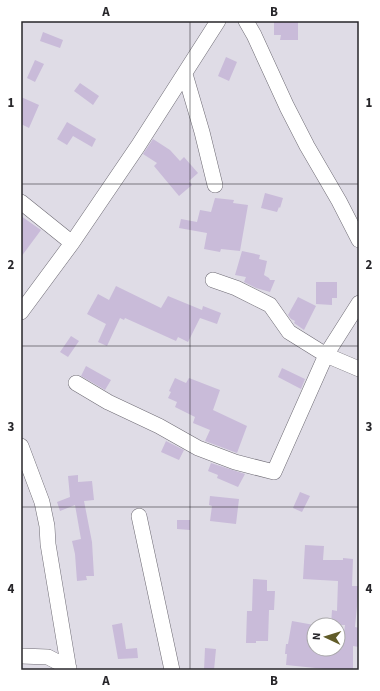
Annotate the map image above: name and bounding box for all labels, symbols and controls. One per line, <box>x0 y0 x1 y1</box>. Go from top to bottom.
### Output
text: A <box>101 3 110 21</box>
text: B <box>270 3 278 21</box>
text: 1 <box>8 94 15 112</box>
text: 1 <box>366 94 373 112</box>
text: 2 <box>8 256 15 274</box>
text: 2 <box>366 256 373 274</box>
text: 3 <box>8 418 15 436</box>
text: 3 <box>366 418 373 436</box>
text: 4 <box>8 580 15 598</box>
text: 4 <box>366 580 373 598</box>
north arrow <box>306 617 346 657</box>
text: N <box>309 632 324 641</box>
text: A <box>101 672 110 690</box>
text: B <box>270 672 278 690</box>

